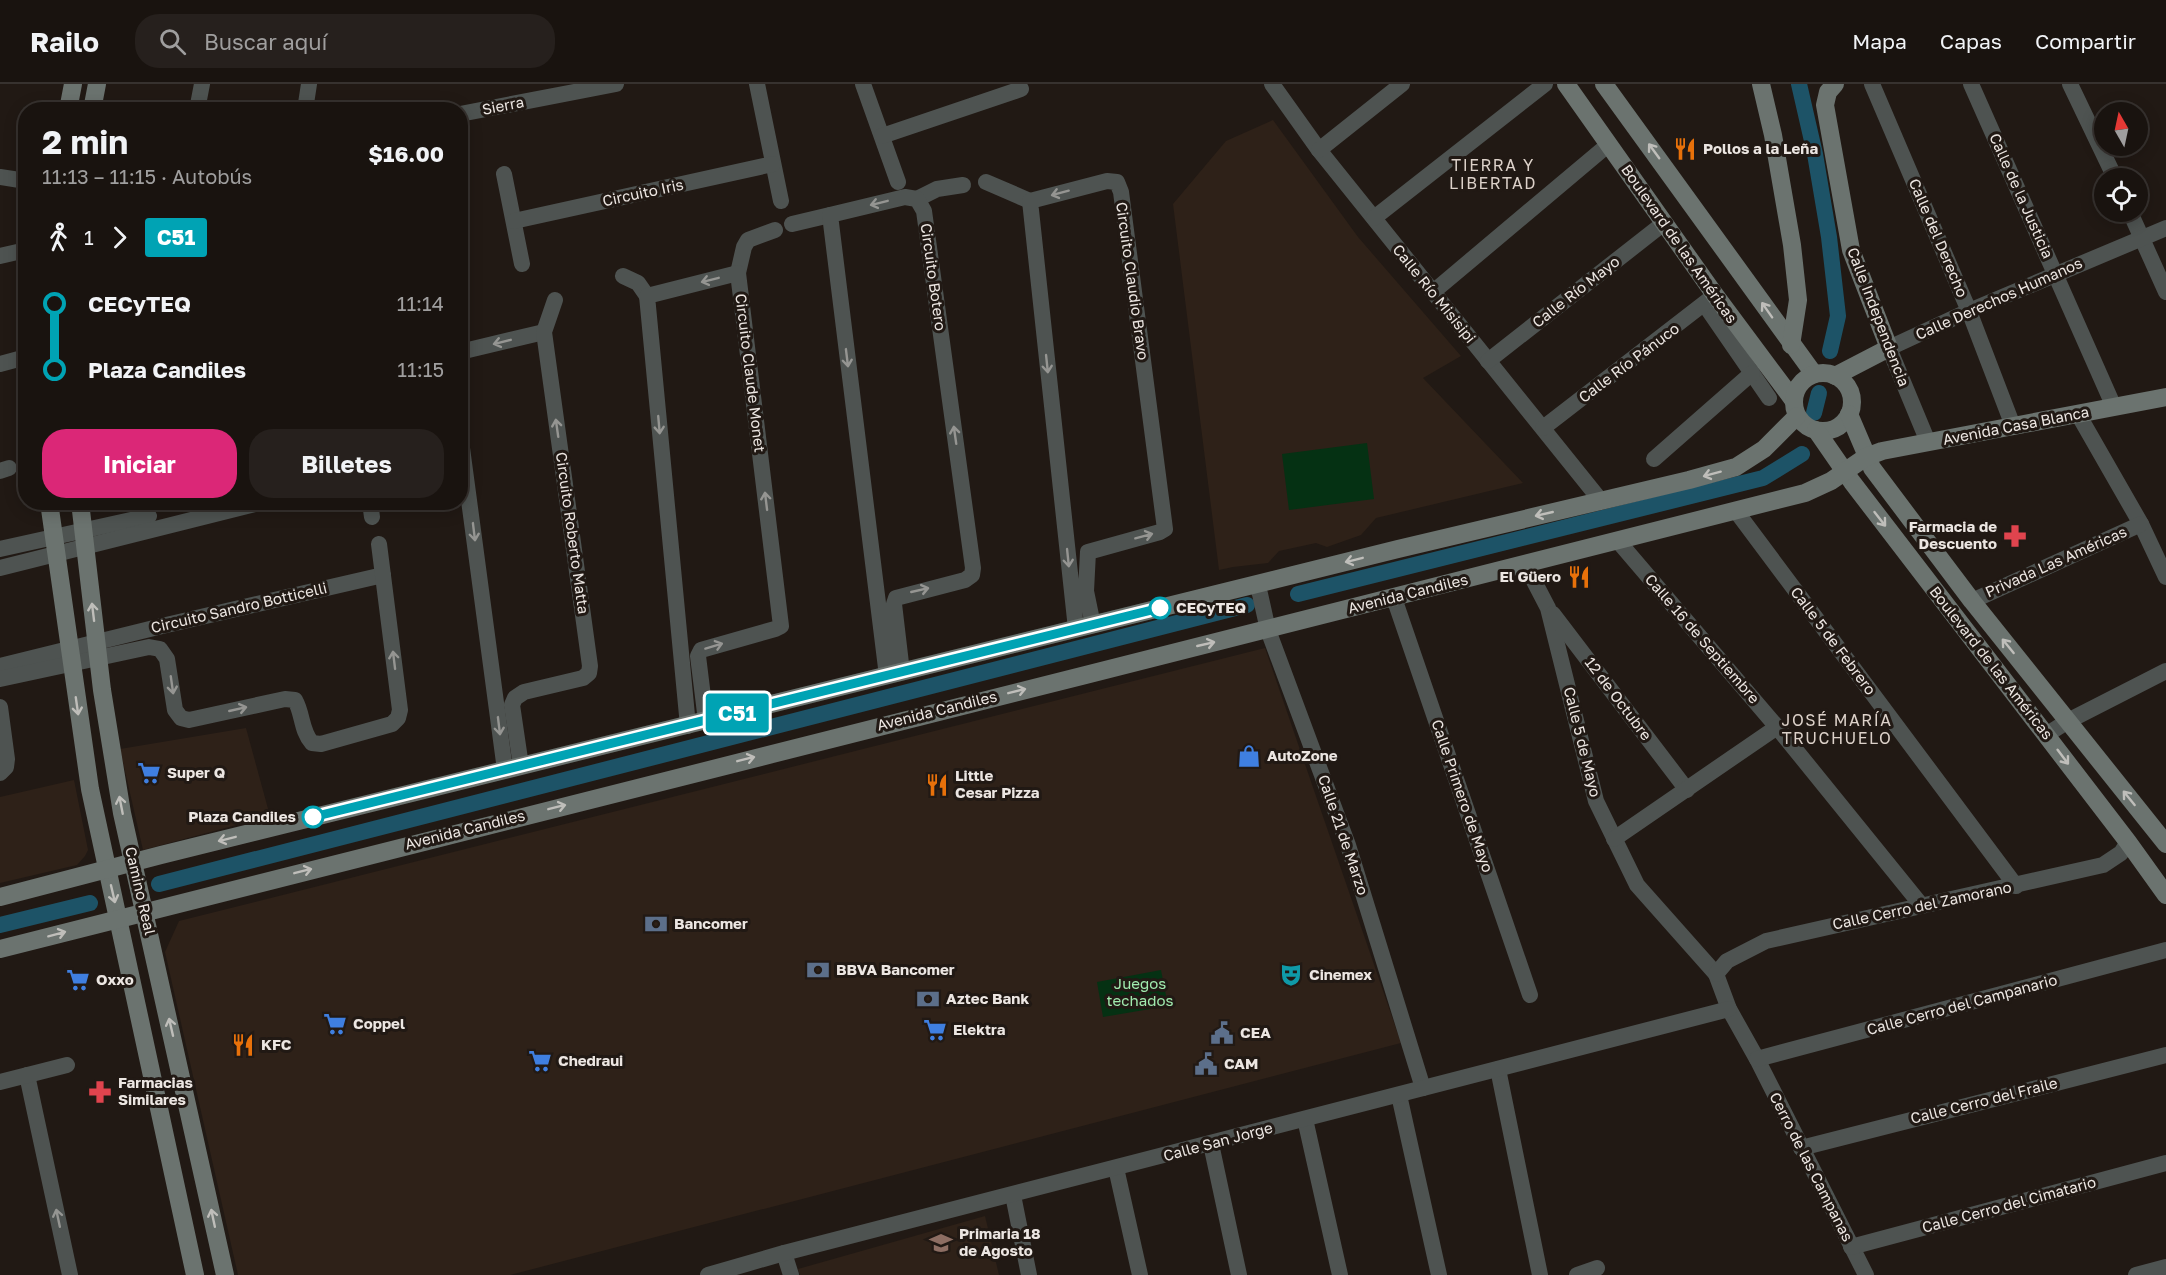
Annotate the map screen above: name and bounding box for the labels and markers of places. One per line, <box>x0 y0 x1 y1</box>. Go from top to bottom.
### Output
restaurant icon: Pollos a la Leña <box>1672 136 1698 162</box>
place label: Pollos a la Leña <box>1703 139 1818 157</box>
place label: Farmacia de Descuento <box>1909 517 1997 552</box>
pharmacy icon: Farmacia de Descuento <box>2002 523 2028 549</box>
restaurant icon: El Güero <box>1566 564 1592 590</box>
place label: El Güero <box>1499 567 1561 585</box>
marker: CECyTEQ <box>1149 597 1171 619</box>
place label: CECyTEQ <box>1176 598 1246 616</box>
shop icon: AutoZone <box>1236 743 1262 769</box>
place label: AutoZone <box>1267 746 1338 764</box>
supermarket icon: Super Q <box>136 760 162 786</box>
place label: Super Q <box>167 763 225 781</box>
place label: Little Cesar Pizza <box>955 766 1040 801</box>
restaurant icon: Little Cesar Pizza <box>924 772 950 798</box>
marker: Plaza Candiles <box>302 806 324 828</box>
place label: Plaza Candiles <box>188 807 296 825</box>
bank icon: Bancomer <box>643 911 669 937</box>
place label: Bancomer <box>674 914 748 932</box>
bank icon: BBVA Bancomer <box>805 957 831 983</box>
place label: BBVA Bancomer <box>836 960 955 978</box>
theatre icon: Cinemex <box>1278 962 1304 988</box>
place label: Cinemex <box>1309 965 1372 983</box>
supermarket icon: Oxxo <box>65 967 91 993</box>
place label: Oxxo <box>96 970 134 988</box>
bank icon: Aztec Bank <box>915 986 941 1012</box>
place label: Aztec Bank <box>946 989 1029 1007</box>
supermarket icon: Coppel <box>322 1011 348 1037</box>
place label: Coppel <box>353 1014 405 1032</box>
supermarket icon: Elektra <box>922 1017 948 1043</box>
place label: Elektra <box>953 1020 1006 1038</box>
public building icon: CEA <box>1209 1020 1235 1046</box>
place label: CEA <box>1240 1023 1271 1041</box>
restaurant icon: KFC <box>230 1032 256 1058</box>
place label: KFC <box>261 1035 292 1053</box>
supermarket icon: Chedraui <box>527 1048 553 1074</box>
place label: Chedraui <box>558 1051 623 1069</box>
public building icon: CAM <box>1193 1051 1219 1077</box>
place label: CAM <box>1224 1054 1258 1072</box>
place label: Farmacias Similares <box>118 1073 193 1108</box>
pharmacy icon: Farmacias Similares <box>87 1079 113 1105</box>
place label: Primaria 18 de Agosto <box>959 1224 1041 1259</box>
school or university icon: Primaria 18 de Agosto <box>928 1230 954 1256</box>

